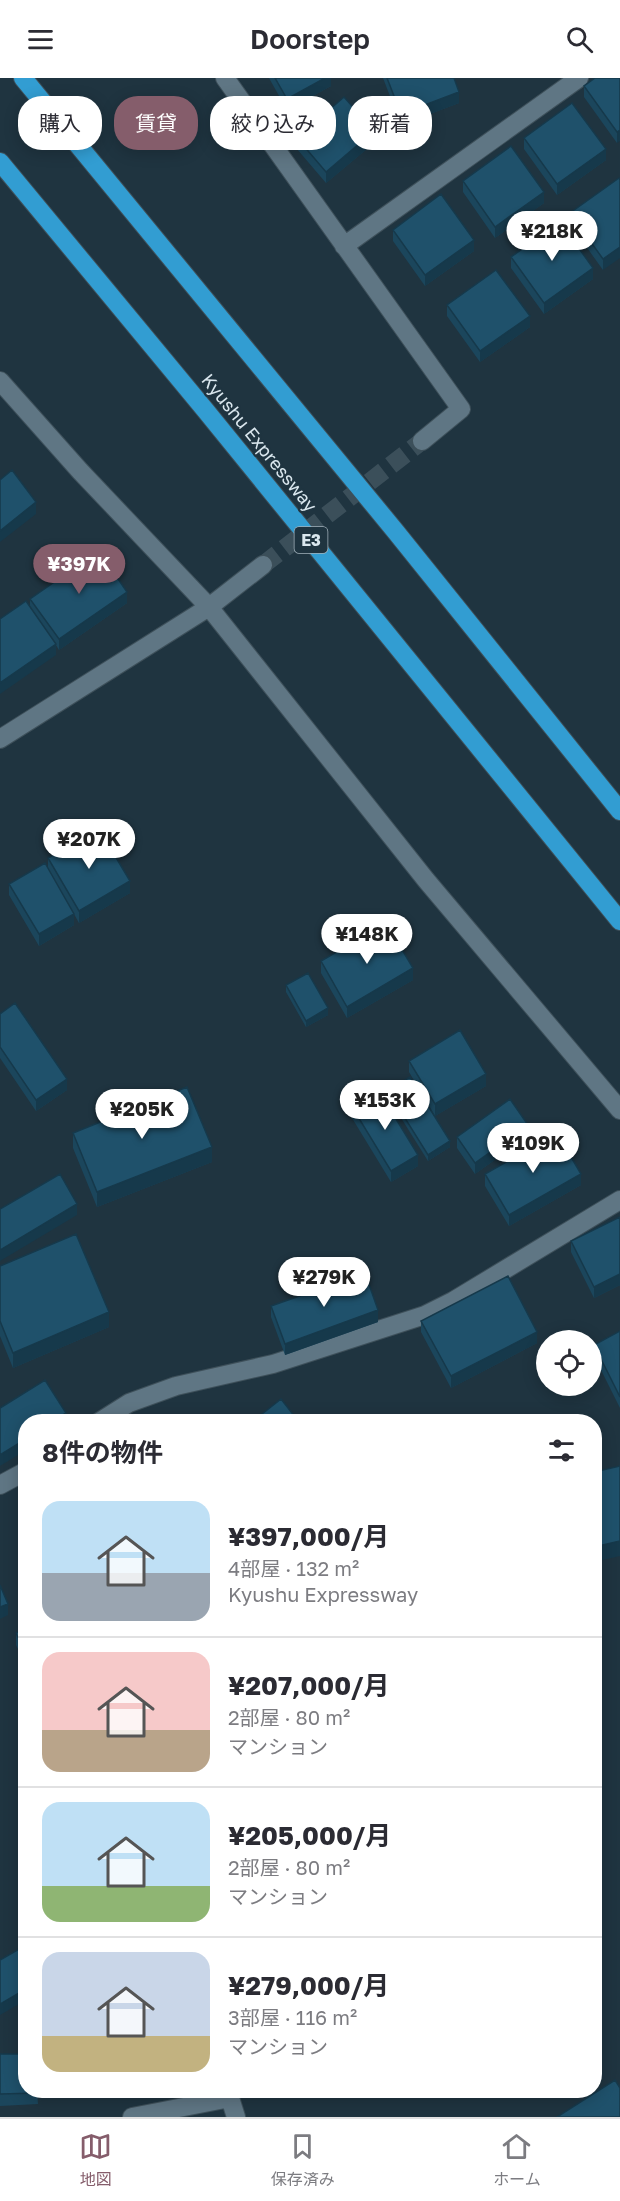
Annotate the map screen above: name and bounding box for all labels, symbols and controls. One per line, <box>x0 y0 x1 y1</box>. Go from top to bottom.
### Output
icon: menu <box>24 23 57 56</box>
text: Doorstep <box>250 23 370 55</box>
icon: search <box>563 23 596 56</box>
chip: 購入 <box>18 96 102 150</box>
chip: 賃貸 <box>114 96 198 150</box>
chip: 絞り込み <box>210 96 336 150</box>
chip: 新着 <box>348 96 432 150</box>
pin: ¥218K <box>510 211 594 262</box>
text: ¥218K <box>521 218 584 242</box>
street label: Kyushu Expressway <box>197 369 322 516</box>
road number: E3 <box>294 527 328 553</box>
pin: ¥397K <box>37 544 121 595</box>
text: ¥397K <box>47 551 111 575</box>
pin: ¥207K <box>47 819 131 870</box>
text: ¥207K <box>57 826 121 850</box>
pin: ¥148K <box>325 914 409 965</box>
text: ¥148K <box>335 921 399 945</box>
pin: ¥153K <box>343 1080 427 1131</box>
text: ¥153K <box>354 1087 416 1111</box>
pin: ¥205K <box>100 1089 184 1140</box>
text: ¥205K <box>109 1096 175 1120</box>
pin: ¥109K <box>491 1123 575 1174</box>
text: ¥109K <box>501 1130 565 1154</box>
pin: ¥279K <box>282 1257 366 1308</box>
text: ¥279K <box>292 1264 356 1288</box>
map controls <box>536 1330 602 1396</box>
button: locate <box>536 1330 602 1396</box>
icon: filters <box>545 1434 578 1467</box>
text: 8件の物件 <box>42 1437 163 1468</box>
text: ¥397,000/月 <box>228 1521 389 1552</box>
icon: home <box>90 1525 162 1597</box>
text: 4部屋 · 132 m² <box>228 1556 359 1580</box>
text: Kyushu Expressway <box>228 1582 418 1606</box>
text: ¥207,000/月 <box>228 1670 390 1701</box>
icon: home <box>90 1676 162 1748</box>
text: 2部屋 · 80 m² <box>228 1705 350 1729</box>
text: マンション <box>228 1734 328 1758</box>
text: ¥205,000/月 <box>228 1820 391 1851</box>
icon: home <box>90 1826 162 1898</box>
text: 2部屋 · 80 m² <box>228 1855 350 1879</box>
text: マンション <box>228 1884 328 1908</box>
text: ¥279,000/月 <box>228 1970 389 2001</box>
icon: home <box>90 1976 162 2048</box>
text: 3部屋 · 116 m² <box>228 2005 357 2029</box>
text: マンション <box>228 2034 328 2058</box>
tab: 地図 <box>79 2130 112 2190</box>
tab: 保存済み <box>271 2130 335 2190</box>
tab: ホーム <box>493 2130 541 2190</box>

